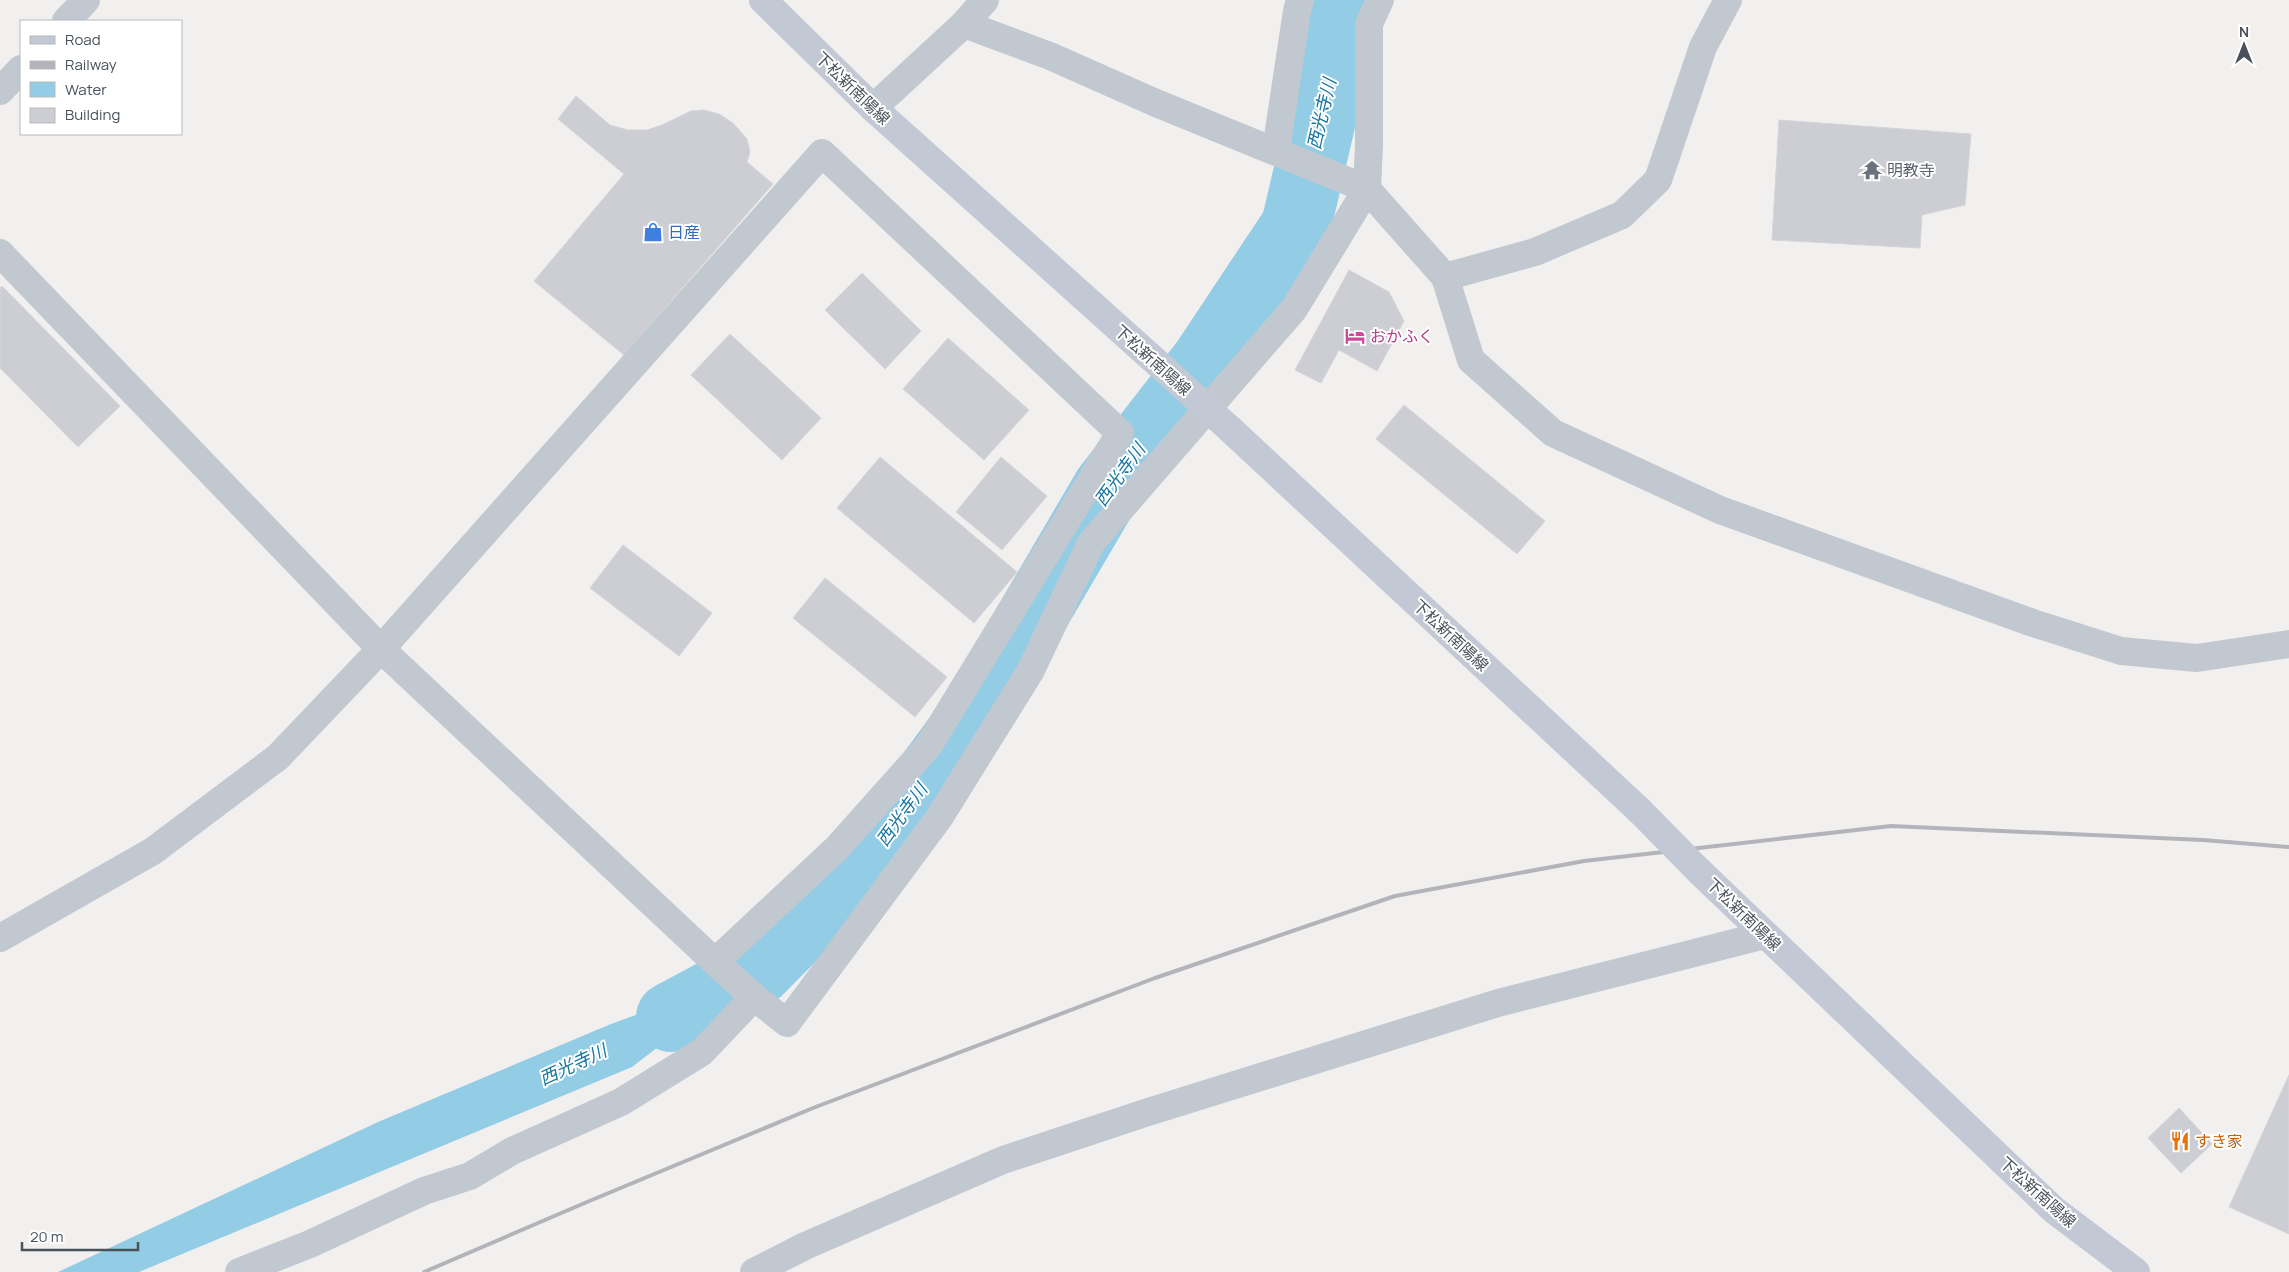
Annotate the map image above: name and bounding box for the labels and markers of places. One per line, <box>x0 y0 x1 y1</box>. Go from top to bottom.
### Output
temple icon: 明教寺 <box>1861 159 1883 181</box>
place label: 明教寺 <box>1887 159 1935 181</box>
shop icon: 日産 <box>642 221 664 243</box>
place label: 日産 <box>668 221 700 243</box>
hotel icon: おかふく <box>1344 325 1366 347</box>
place label: おかふく <box>1370 325 1434 347</box>
restaurant icon: すき家 <box>2169 1130 2191 1152</box>
place label: すき家 <box>2195 1130 2243 1152</box>

